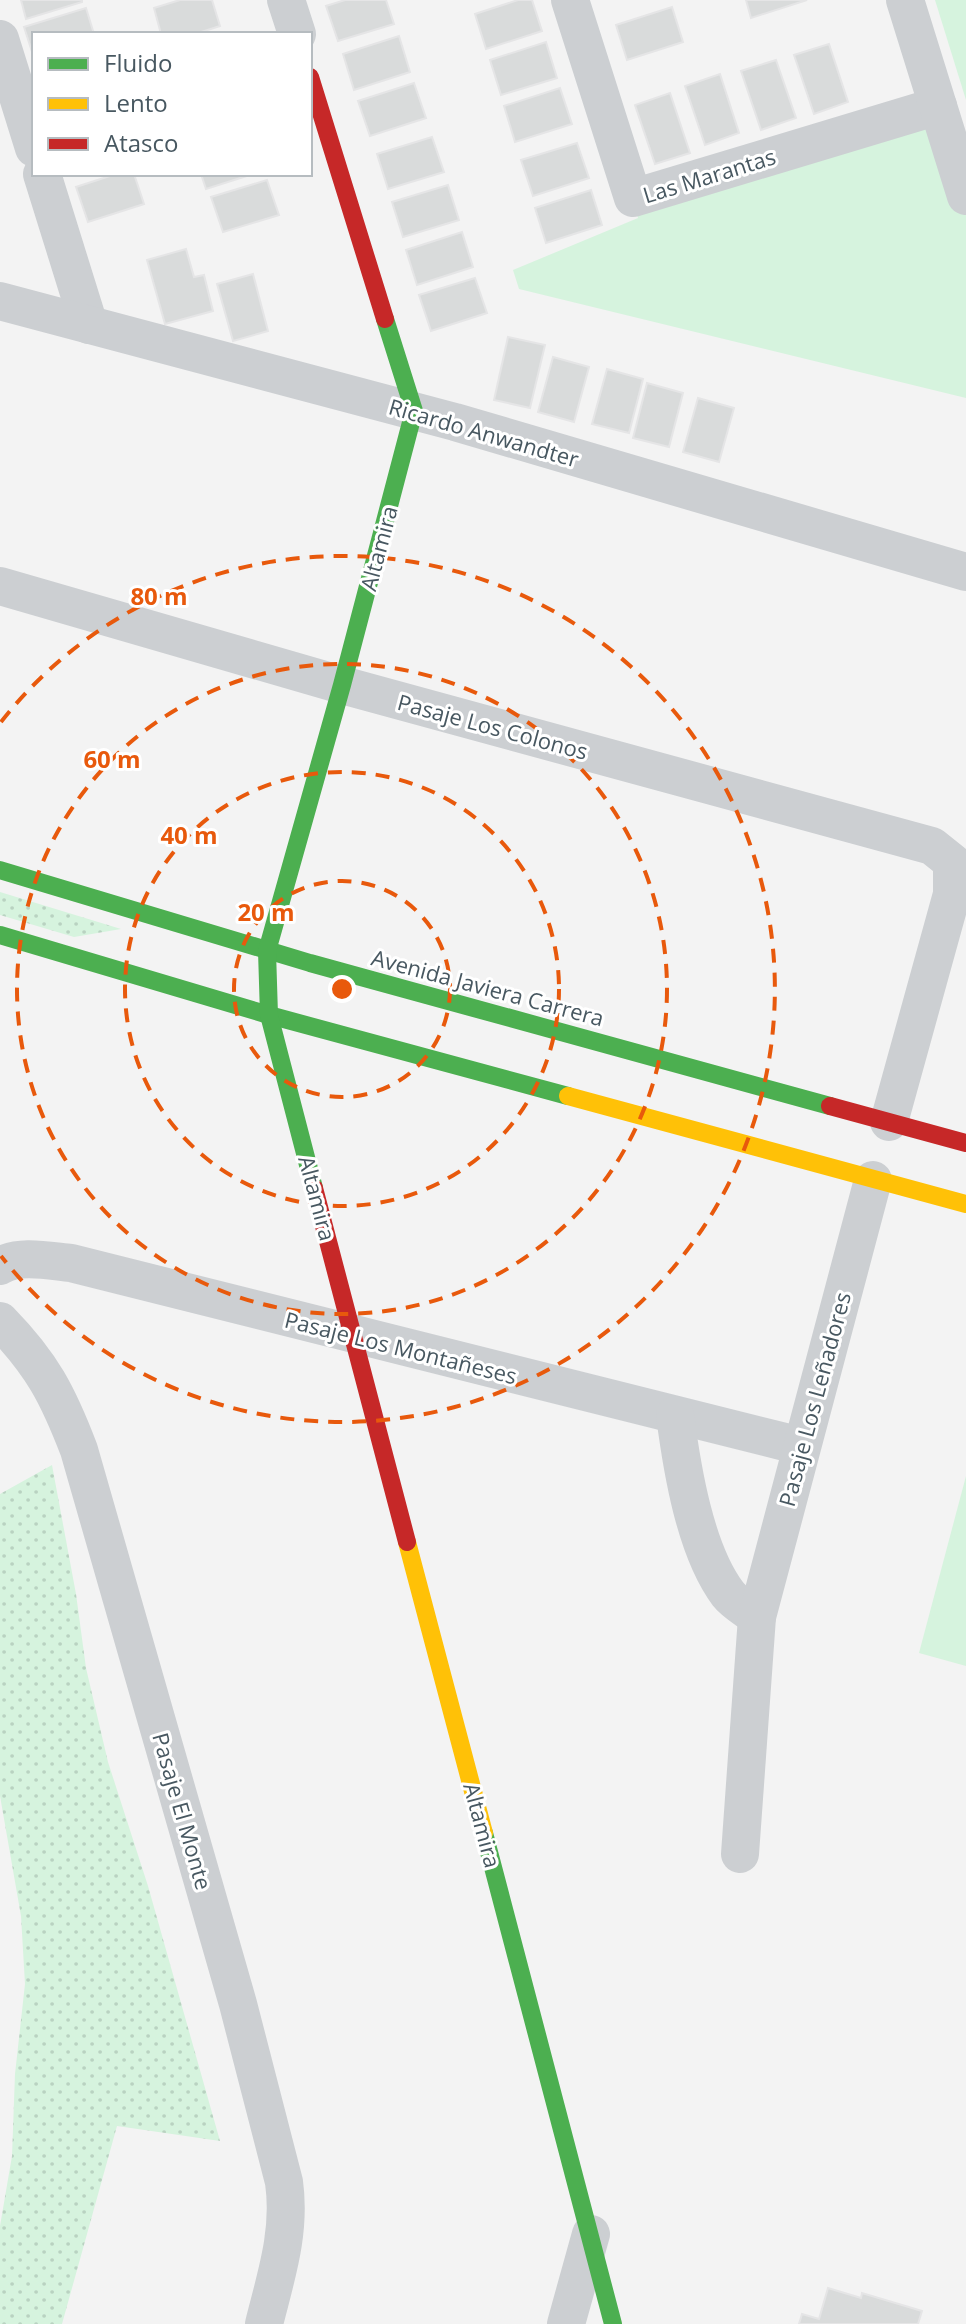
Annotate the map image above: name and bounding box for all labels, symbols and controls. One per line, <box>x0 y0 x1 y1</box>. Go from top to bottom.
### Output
legend <box>32 32 312 176</box>
text: Fluido <box>104 46 172 79</box>
text: Lento <box>104 86 168 119</box>
text: Atasco <box>104 126 178 159</box>
street label: Las Marantas <box>639 141 779 209</box>
street label: Ricardo Anwandter <box>386 391 582 473</box>
street label: Altamira <box>352 502 404 594</box>
text: 80 m <box>130 579 188 612</box>
street label: Pasaje Los Colonos <box>395 686 591 766</box>
text: 60 m <box>83 742 141 775</box>
text: 40 m <box>160 818 218 851</box>
text: 20 m <box>237 895 295 928</box>
street label: Avenida Javiera Carrera <box>369 942 607 1032</box>
centre of rings <box>328 975 356 1003</box>
street label: Altamira <box>292 1152 344 1244</box>
street label: Pasaje Los Leñadores <box>771 1288 857 1510</box>
street label: Pasaje Los Montañeses <box>282 1304 520 1390</box>
street label: Pasaje El Monte <box>146 1729 220 1893</box>
street label: Altamira <box>457 1779 509 1871</box>

